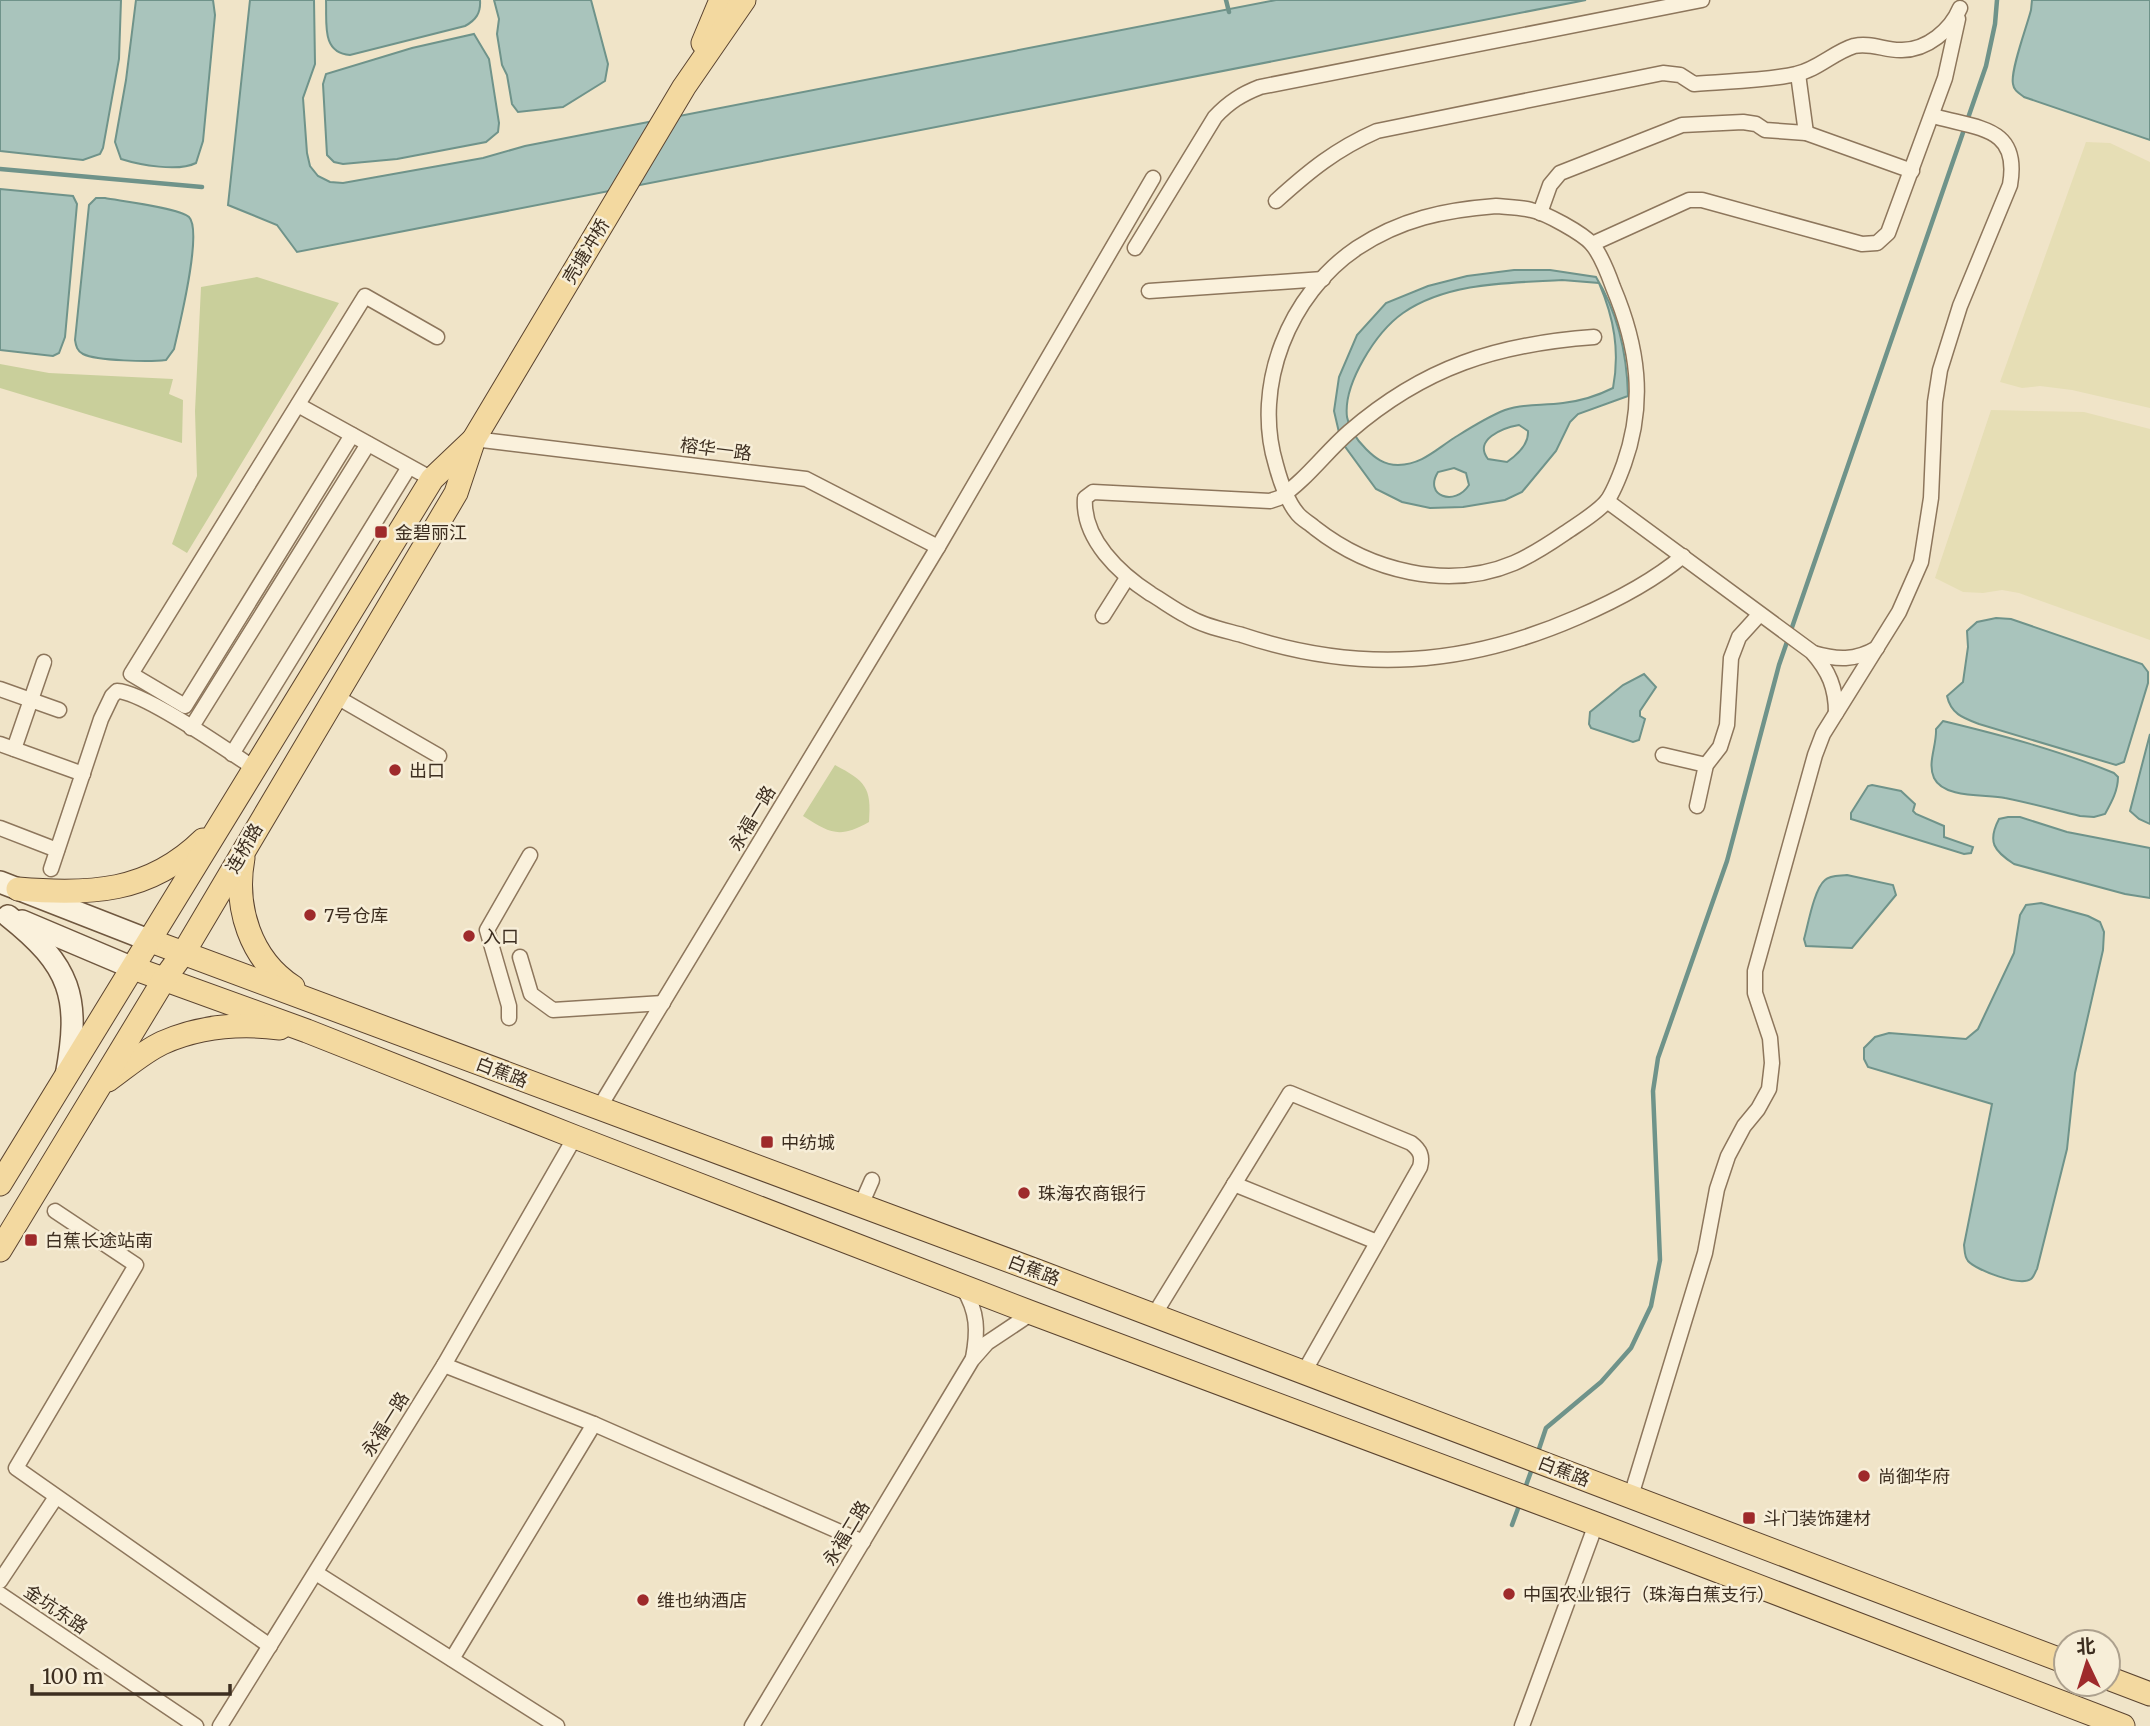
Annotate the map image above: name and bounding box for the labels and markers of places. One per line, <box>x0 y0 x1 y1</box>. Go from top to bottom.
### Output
place label: 金碧丽江 <box>395 521 467 544</box>
marker: 金碧丽江 <box>373 524 389 540</box>
place label: 出口 <box>409 759 445 782</box>
marker: 出口 <box>387 762 403 778</box>
place label: 7号仓库 <box>324 904 388 927</box>
marker: 7号仓库 <box>302 907 318 923</box>
place label: 入口 <box>483 925 519 948</box>
marker: 入口 <box>461 928 477 944</box>
place label: 中纺城 <box>781 1131 835 1154</box>
marker: 中纺城 <box>759 1134 775 1150</box>
place label: 珠海农商银行 <box>1038 1182 1146 1205</box>
marker: 珠海农商银行 <box>1016 1185 1032 1201</box>
place label: 白蕉长途站南 <box>45 1229 153 1252</box>
marker: 白蕉长途站南 <box>23 1232 39 1248</box>
place label: 尚御华府 <box>1878 1465 1950 1488</box>
marker: 尚御华府 <box>1856 1468 1872 1484</box>
place label: 斗门装饰建材 <box>1763 1507 1871 1530</box>
marker: 斗门装饰建材 <box>1741 1510 1757 1526</box>
place label: 中国农业银行（珠海白蕉支行） <box>1523 1583 1775 1606</box>
marker: 中国农业银行（珠海白蕉支行） <box>1501 1586 1517 1602</box>
place label: 维也纳酒店 <box>657 1589 747 1612</box>
marker: 维也纳酒店 <box>635 1592 651 1608</box>

